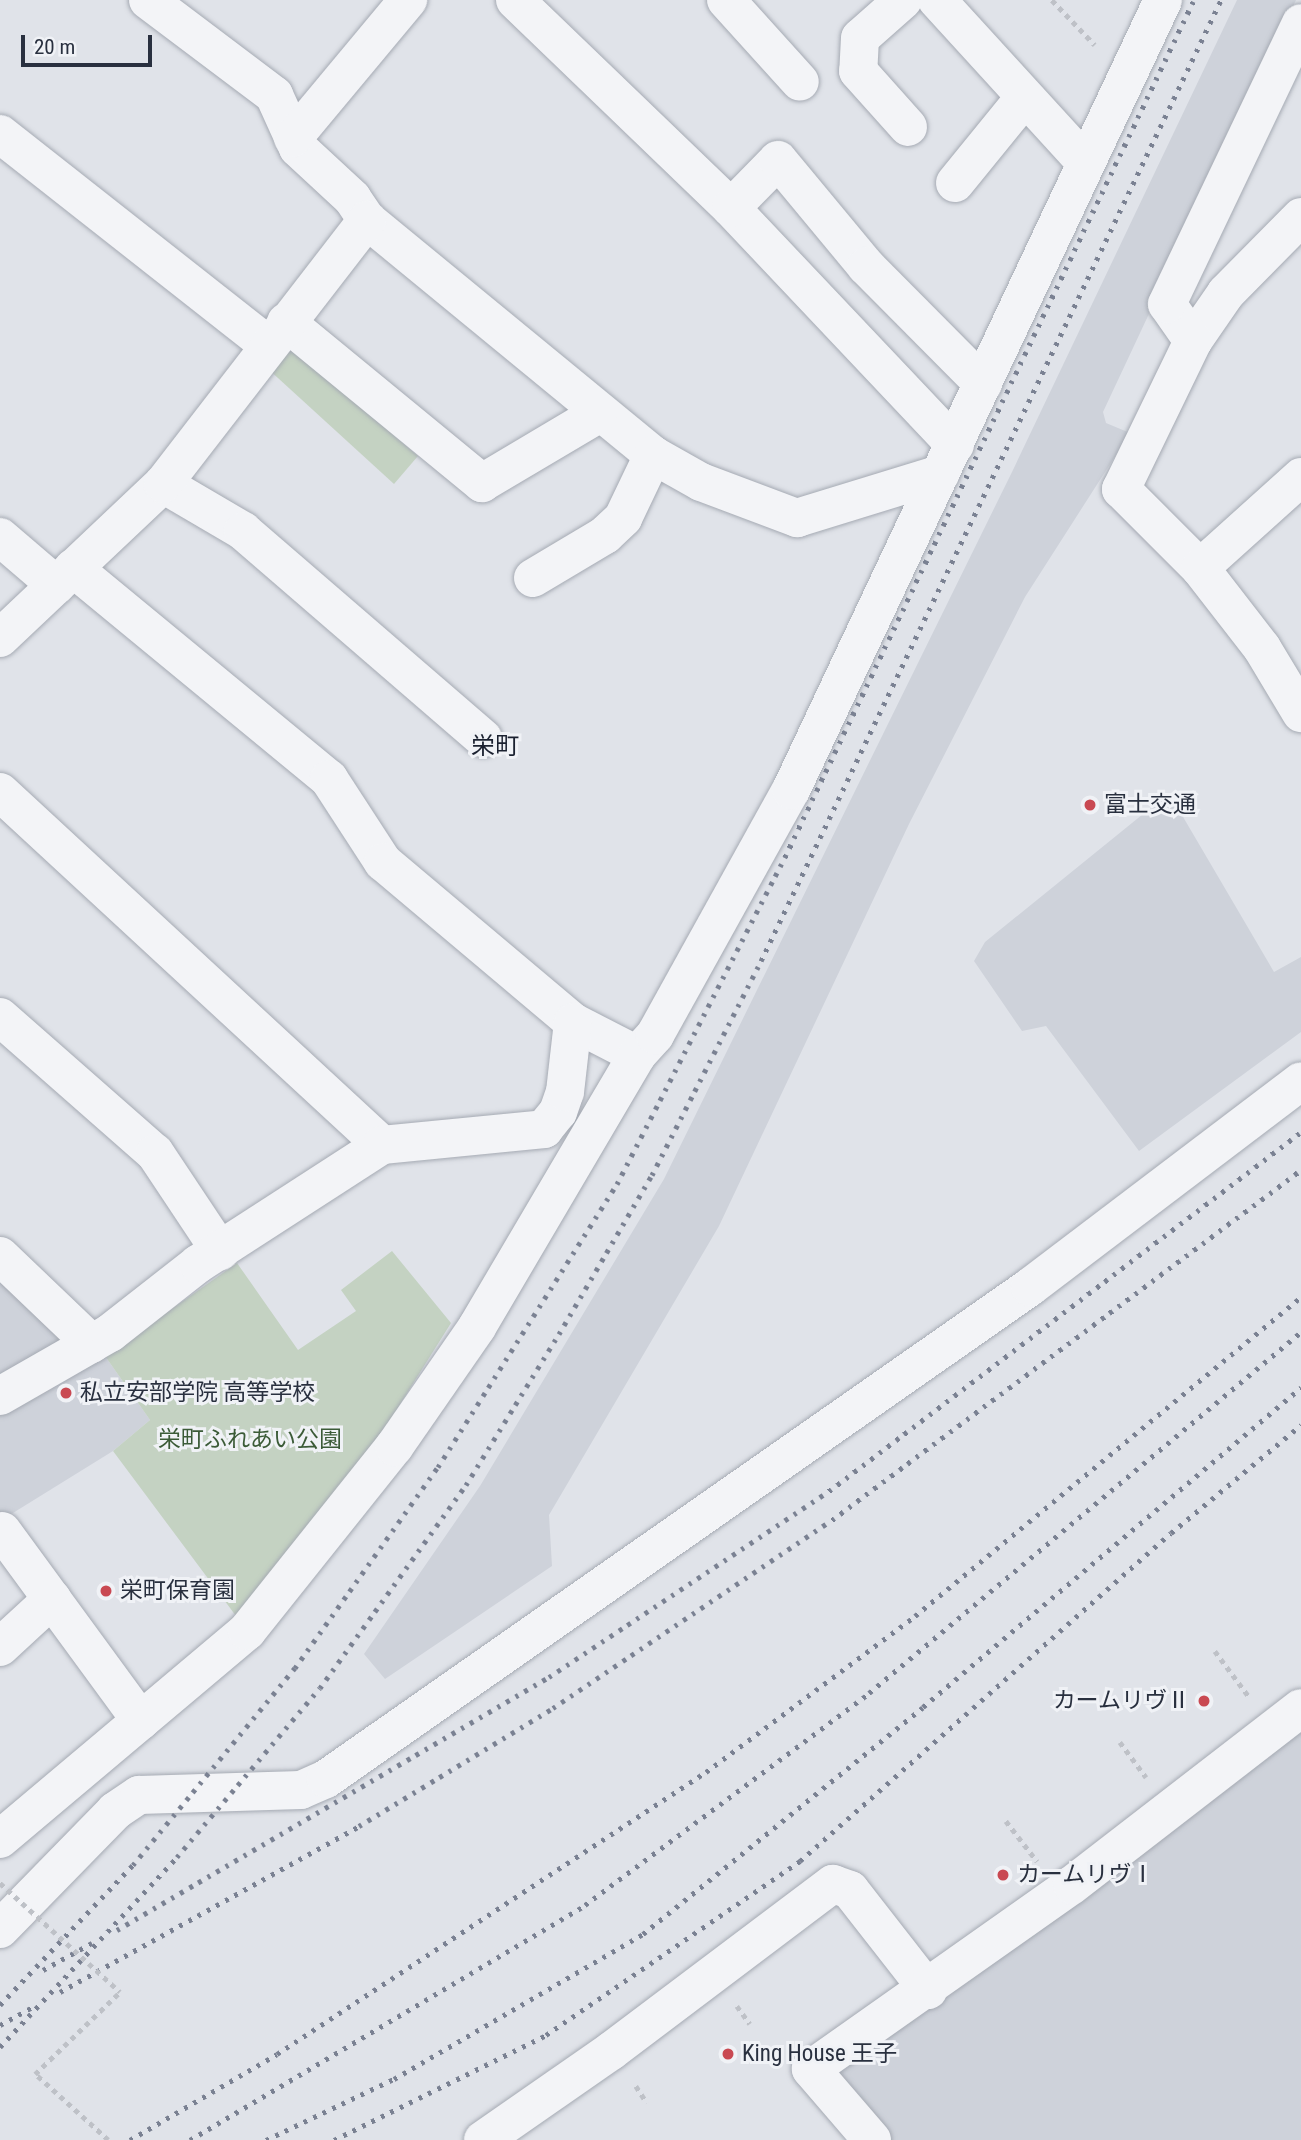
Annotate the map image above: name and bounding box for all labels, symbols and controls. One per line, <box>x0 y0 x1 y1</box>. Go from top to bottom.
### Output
scale bar <box>24 21 156 65</box>
text: 20 m <box>34 35 75 59</box>
district label: 栄町 <box>471 733 519 761</box>
place label: 富士交通 <box>1104 791 1196 819</box>
marker: 富士交通 <box>1082 797 1098 813</box>
place label: 私立安部学院 高等学校 <box>80 1379 315 1407</box>
marker: 私立安部学院 高等学校 <box>58 1385 74 1401</box>
park label: 栄町ふれあい公園 <box>158 1426 342 1454</box>
place label: 栄町保育園 <box>120 1577 235 1605</box>
marker: 栄町保育園 <box>98 1583 114 1599</box>
place label: カームリヴⅡ <box>1052 1687 1190 1715</box>
marker: カームリヴⅡ <box>1196 1693 1212 1709</box>
place label: カームリヴⅠ <box>1017 1861 1155 1889</box>
marker: カームリヴⅠ <box>995 1867 1011 1883</box>
place label: King House 王子 <box>742 2040 897 2068</box>
marker: King House 王子 <box>720 2046 736 2062</box>

